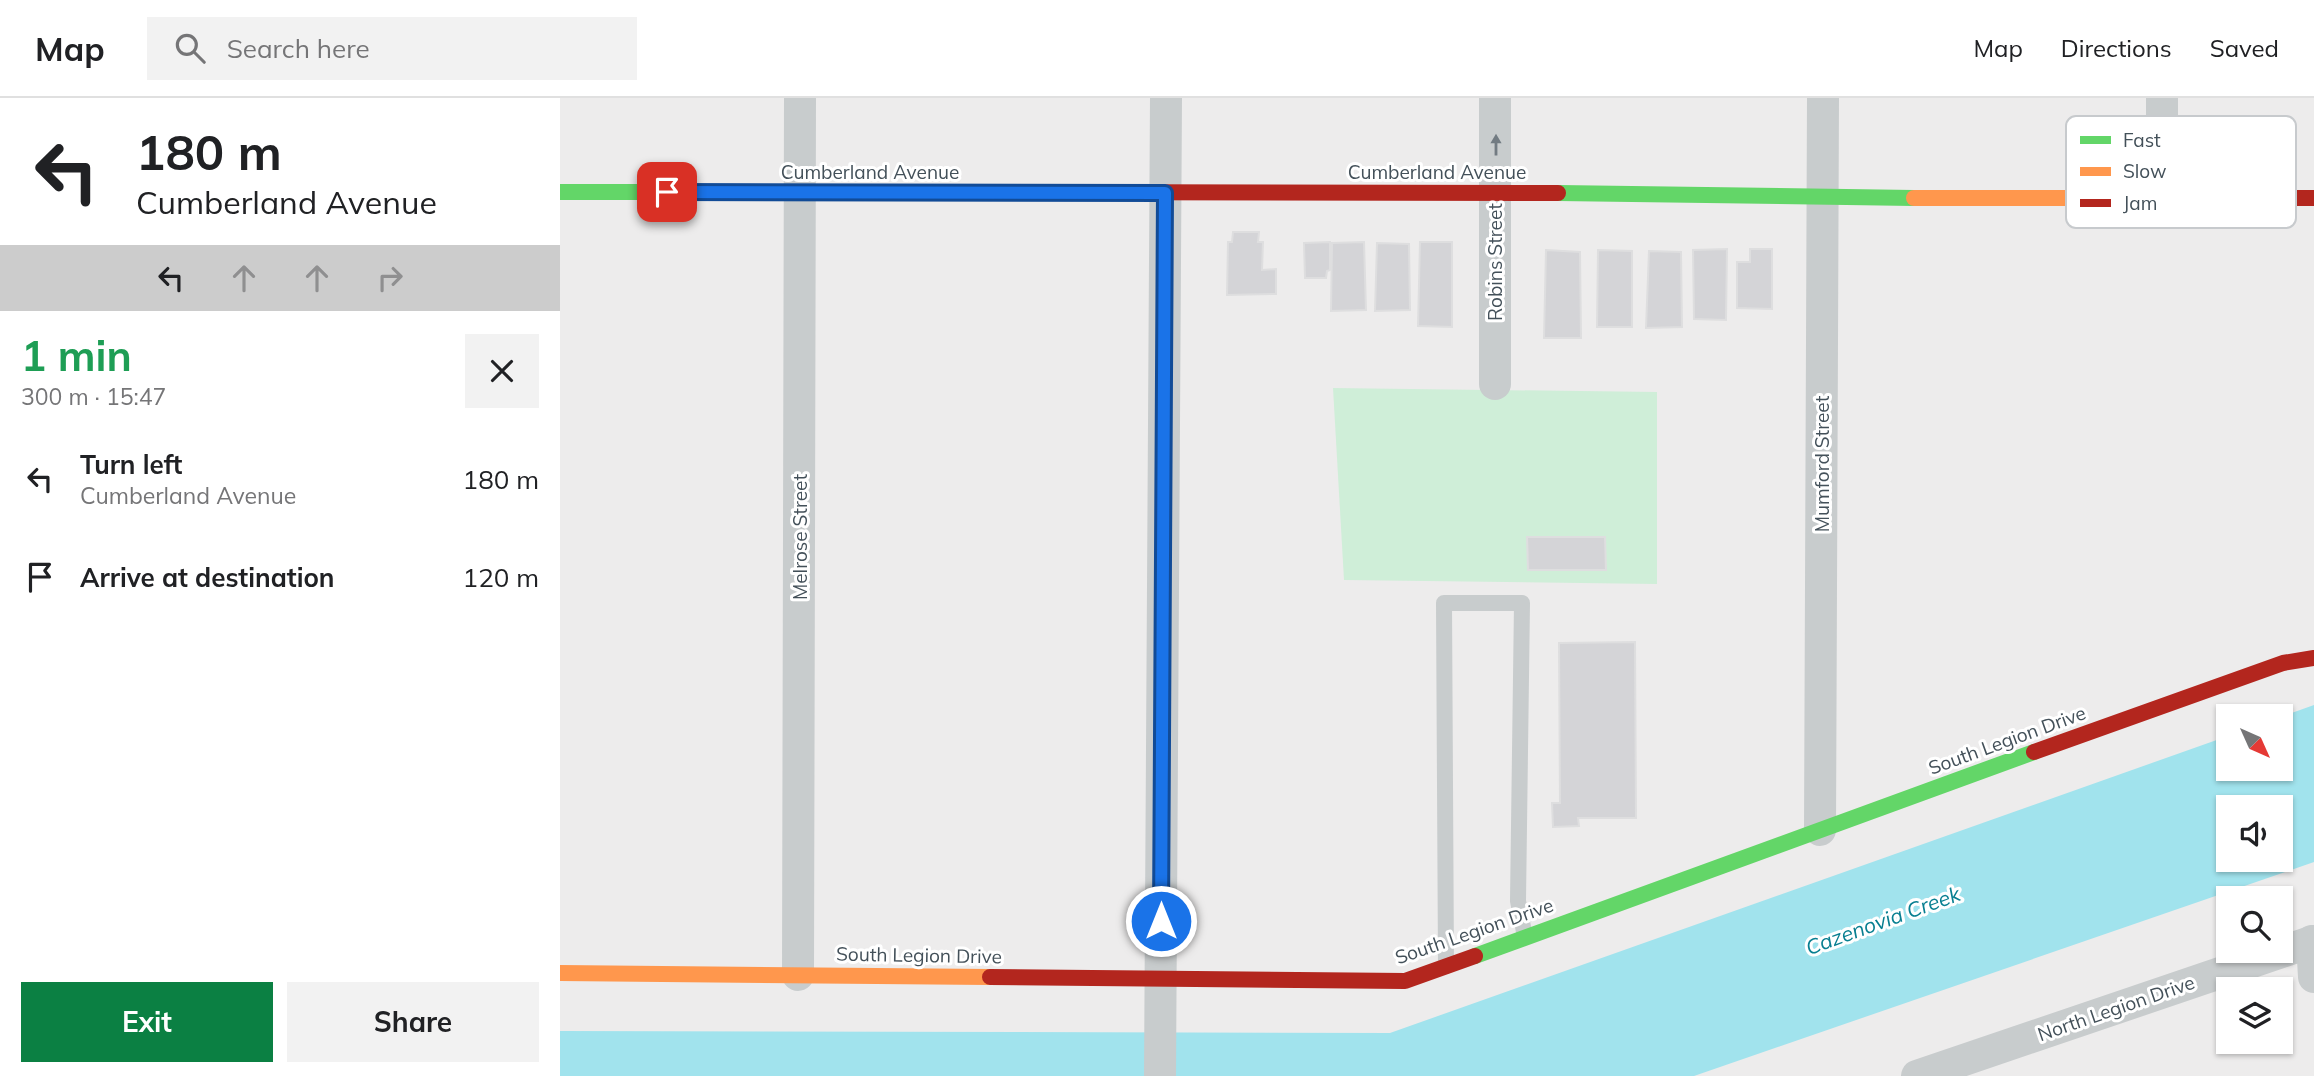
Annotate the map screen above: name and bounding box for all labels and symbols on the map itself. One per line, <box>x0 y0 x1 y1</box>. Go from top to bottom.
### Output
legend <box>2066 116 2296 228</box>
text: Fast <box>2123 128 2161 152</box>
one-way arrow <box>1490 134 1501 156</box>
text: Slow <box>2123 159 2167 183</box>
street label: Cumberland Avenue <box>781 160 959 184</box>
street label: Cumberland Avenue <box>1348 160 1526 184</box>
pin <box>637 162 697 222</box>
text: Jam <box>2123 191 2157 215</box>
street label: Robins Street <box>1483 203 1507 321</box>
street label: Mumford Street <box>1810 395 1834 532</box>
street label: Melrose Street <box>788 474 812 600</box>
street label: South Legion Drive <box>1925 700 2089 780</box>
north arrow <box>2216 704 2292 780</box>
water label: Cazenovia Creek <box>1802 880 1965 960</box>
position arrow <box>1124 884 1198 958</box>
street label: South Legion Drive <box>1392 893 1556 969</box>
street label: South Legion Drive <box>836 942 1002 968</box>
street label: North Legion Drive <box>2034 970 2198 1046</box>

